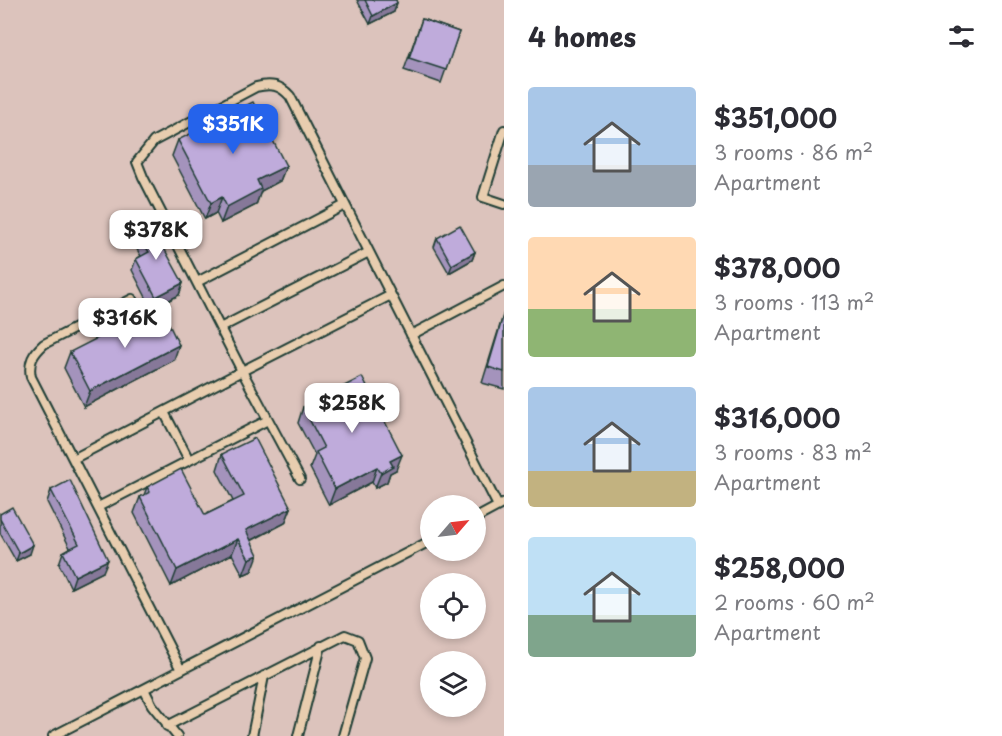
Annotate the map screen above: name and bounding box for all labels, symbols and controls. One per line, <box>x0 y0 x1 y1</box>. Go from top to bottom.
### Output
text: 4 homes <box>528 17 636 56</box>
icon: filters <box>945 20 978 53</box>
text: $351,000 <box>714 98 837 137</box>
pin: $351K <box>191 104 275 155</box>
text: $351K <box>202 108 264 138</box>
icon: home <box>576 111 648 183</box>
text: 3 rooms · 86 m² <box>714 137 873 167</box>
text: Apartment <box>714 167 821 197</box>
pin: $378K <box>114 210 198 261</box>
text: $378K <box>123 214 189 244</box>
text: $378,000 <box>714 248 841 287</box>
icon: home <box>576 261 648 333</box>
text: 3 rooms · 113 m² <box>714 287 874 317</box>
pin: $316K <box>83 298 167 349</box>
text: $316K <box>92 302 158 332</box>
text: Apartment <box>714 317 821 347</box>
pin: $258K <box>310 383 394 434</box>
text: $258K <box>318 387 386 417</box>
text: $316,000 <box>714 398 840 437</box>
icon: home <box>576 411 648 483</box>
text: 3 rooms · 83 m² <box>714 437 872 467</box>
text: Apartment <box>714 467 821 497</box>
north arrow <box>420 495 486 561</box>
map controls <box>420 495 486 717</box>
text: $258,000 <box>714 548 845 587</box>
icon: home <box>576 561 648 633</box>
button: locate <box>420 573 486 639</box>
text: 2 rooms · 60 m² <box>714 587 875 617</box>
text: Apartment <box>714 617 821 647</box>
button: layers <box>420 651 486 717</box>

